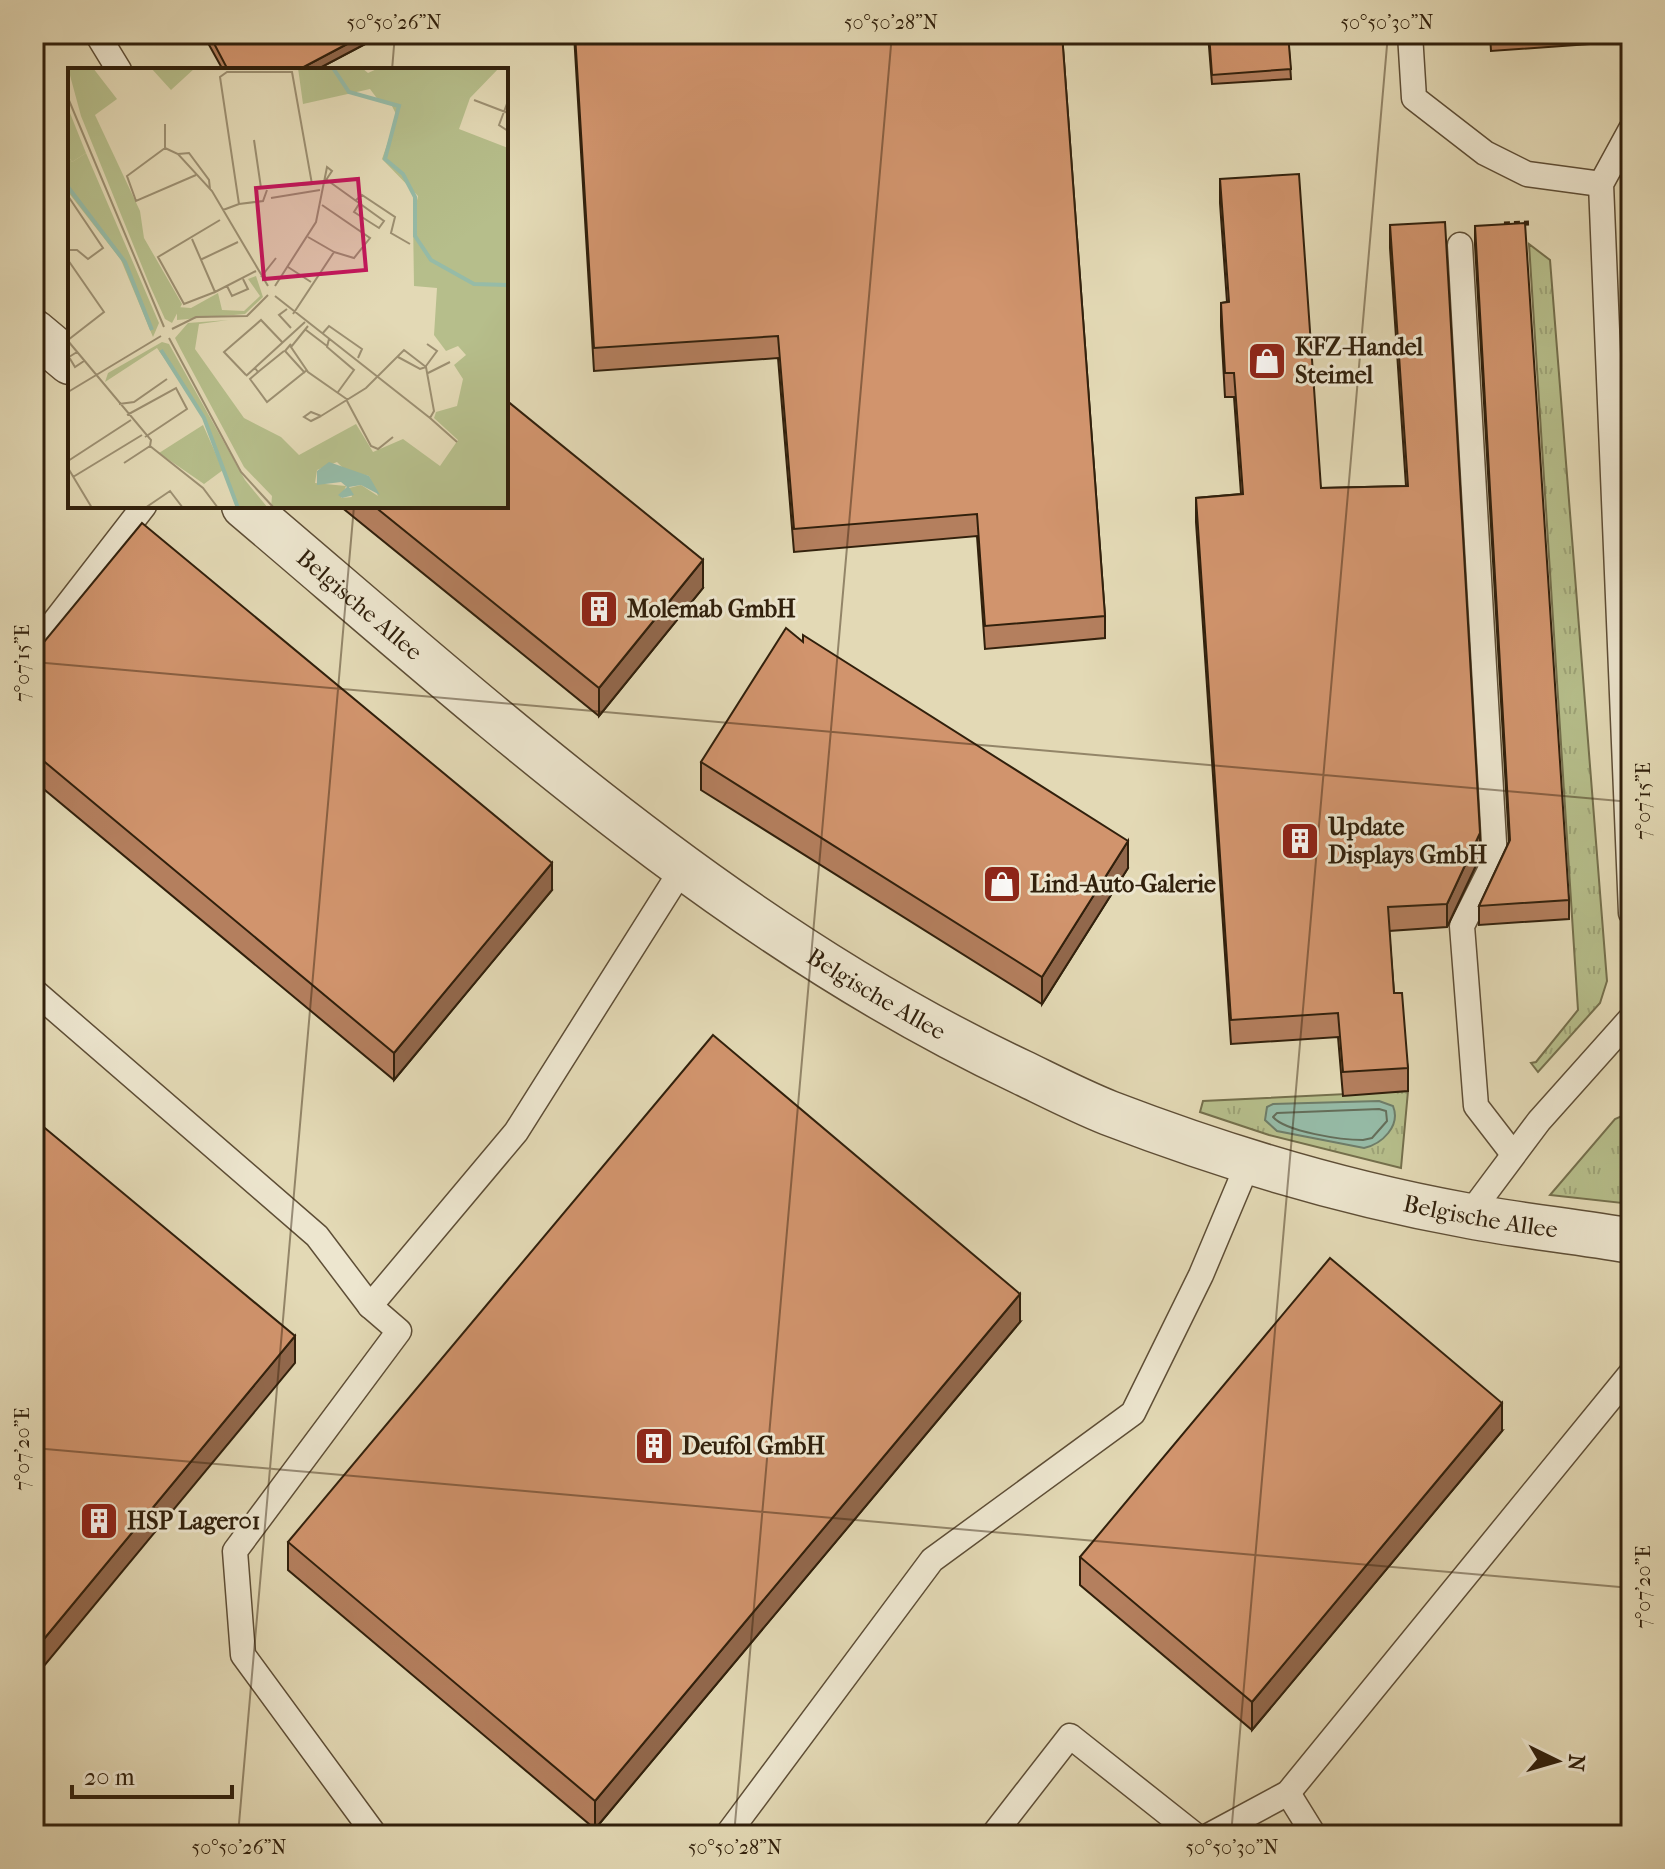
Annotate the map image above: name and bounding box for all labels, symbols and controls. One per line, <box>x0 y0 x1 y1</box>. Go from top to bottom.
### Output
text: 50°50'26"N <box>347 11 441 34</box>
text: 50°50'28"N <box>844 11 938 34</box>
text: 50°50'30"N <box>1341 11 1434 34</box>
inset map <box>68 68 508 508</box>
place label: KFZ-Handel Steimel <box>1295 333 1424 389</box>
shop icon: KFZ-Handel Steimel <box>1246 340 1288 382</box>
street label: Belgische Allee <box>291 543 428 666</box>
building icon: Molemab GmbH <box>578 588 620 630</box>
place label: Molemab GmbH <box>627 595 796 623</box>
text: 7°07'15"E <box>11 624 34 702</box>
text: 7°07'15"E <box>1632 762 1655 840</box>
place label: Update Displays GmbH <box>1327 813 1487 869</box>
building icon: Update Displays GmbH <box>1279 820 1321 862</box>
shop icon: Lind-Auto-Galerie <box>981 863 1023 905</box>
place label: Lind-Auto-Galerie <box>1030 870 1216 898</box>
street label: Belgische Allee <box>802 942 951 1046</box>
street label: Belgische Allee <box>1401 1189 1560 1244</box>
text: 7°07'20"E <box>11 1407 34 1491</box>
building icon: Deufol GmbH <box>633 1425 675 1467</box>
place label: Deufol GmbH <box>682 1432 825 1460</box>
building icon: HSP Lager01 <box>78 1500 120 1542</box>
place label: HSP Lager01 <box>127 1507 260 1535</box>
text: 7°07'20"E <box>1632 1545 1655 1629</box>
north arrow <box>1517 1721 1597 1801</box>
scale bar <box>72 1749 232 1799</box>
text: N <box>1562 1753 1590 1772</box>
text: 20 m <box>84 1763 135 1791</box>
text: 50°50'26"N <box>192 1836 286 1859</box>
text: 50°50'28"N <box>688 1836 782 1859</box>
text: 50°50'30"N <box>1186 1836 1279 1859</box>

